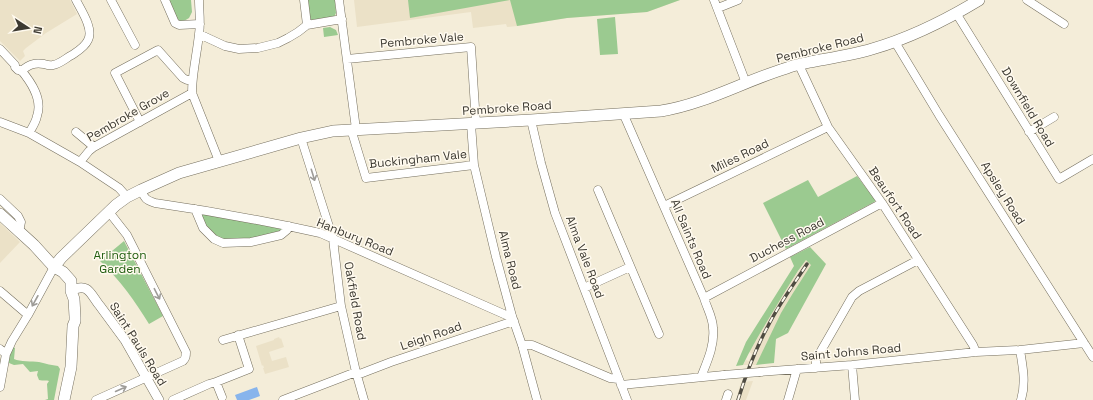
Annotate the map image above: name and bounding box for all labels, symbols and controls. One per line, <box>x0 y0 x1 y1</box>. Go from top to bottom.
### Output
north arrow <box>8 8 48 48</box>
text: N <box>30 25 45 35</box>
street label: Pembroke Vale <box>379 28 465 52</box>
street label: Pembroke Road <box>775 29 865 67</box>
street label: Downfield Road <box>998 64 1058 150</box>
street label: Pembroke Grove <box>84 85 172 145</box>
street label: Pembroke Road <box>462 97 552 119</box>
street label: Miles Road <box>709 135 771 177</box>
street label: Buckingham Vale <box>368 146 468 172</box>
street label: Apsley Road <box>977 158 1029 228</box>
street label: Beaufort Road <box>865 164 925 242</box>
one-way arrow <box>310 168 317 181</box>
street label: All Saints Road <box>667 197 715 281</box>
street label: Alma Vale Road <box>562 213 608 301</box>
street label: Hanbury Road <box>314 214 396 260</box>
street label: Duchess Road <box>747 214 827 266</box>
street label: Alma Road <box>495 229 525 291</box>
park label: Arlington Garden <box>93 247 147 277</box>
street label: Oakfield Road <box>340 260 370 342</box>
one-way arrow <box>153 288 161 300</box>
one-way arrow <box>31 295 39 307</box>
street label: Saint Pauls Road <box>106 299 170 389</box>
street label: Leigh Road <box>398 318 464 354</box>
street label: Saint Johns Road <box>800 340 902 364</box>
one-way arrow <box>115 385 127 392</box>

